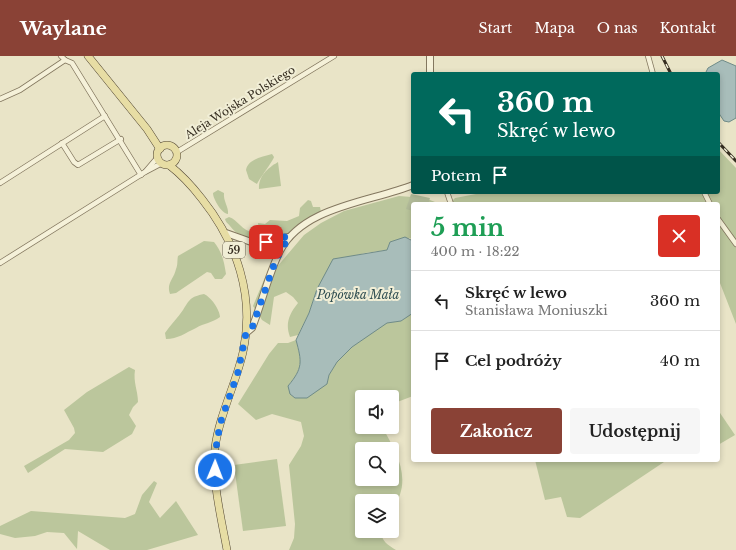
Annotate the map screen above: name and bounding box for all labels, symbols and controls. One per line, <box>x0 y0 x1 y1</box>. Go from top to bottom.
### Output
text: Waylane <box>20 17 107 40</box>
text: Start <box>478 19 512 37</box>
text: Mapa <box>534 19 575 37</box>
text: O nas <box>597 19 638 37</box>
text: Kontakt <box>660 19 716 37</box>
street label: Aleja Wojska Polskiego <box>181 62 298 142</box>
text: 360 m <box>497 85 593 120</box>
icon: left <box>431 88 483 140</box>
text: Skręć w lewo <box>497 120 615 142</box>
icon: arrive <box>489 164 511 186</box>
text: Potem <box>431 166 481 185</box>
text: 5 min <box>431 213 504 242</box>
button: close <box>658 215 700 257</box>
pin <box>249 225 283 259</box>
icon: arrive <box>255 231 277 253</box>
road number: 59 <box>223 242 245 258</box>
text: 400 m · 18:22 <box>431 243 519 260</box>
text: Skręć w lewo <box>465 283 567 302</box>
water label: Popówka Mała <box>316 287 399 302</box>
icon: left <box>431 290 453 312</box>
text: 360 m <box>650 291 700 310</box>
text: Stanisława Moniuszki <box>465 302 608 319</box>
icon: arrive <box>431 350 453 372</box>
text: Cel podróży <box>465 351 562 370</box>
text: 40 m <box>660 351 700 370</box>
map controls <box>355 390 399 538</box>
button: sound <box>355 390 399 434</box>
button: Zakończ <box>431 408 562 454</box>
button: Udostępnij <box>570 408 700 454</box>
button: search <box>355 442 399 486</box>
position arrow <box>194 449 236 491</box>
button: layers <box>355 494 399 538</box>

